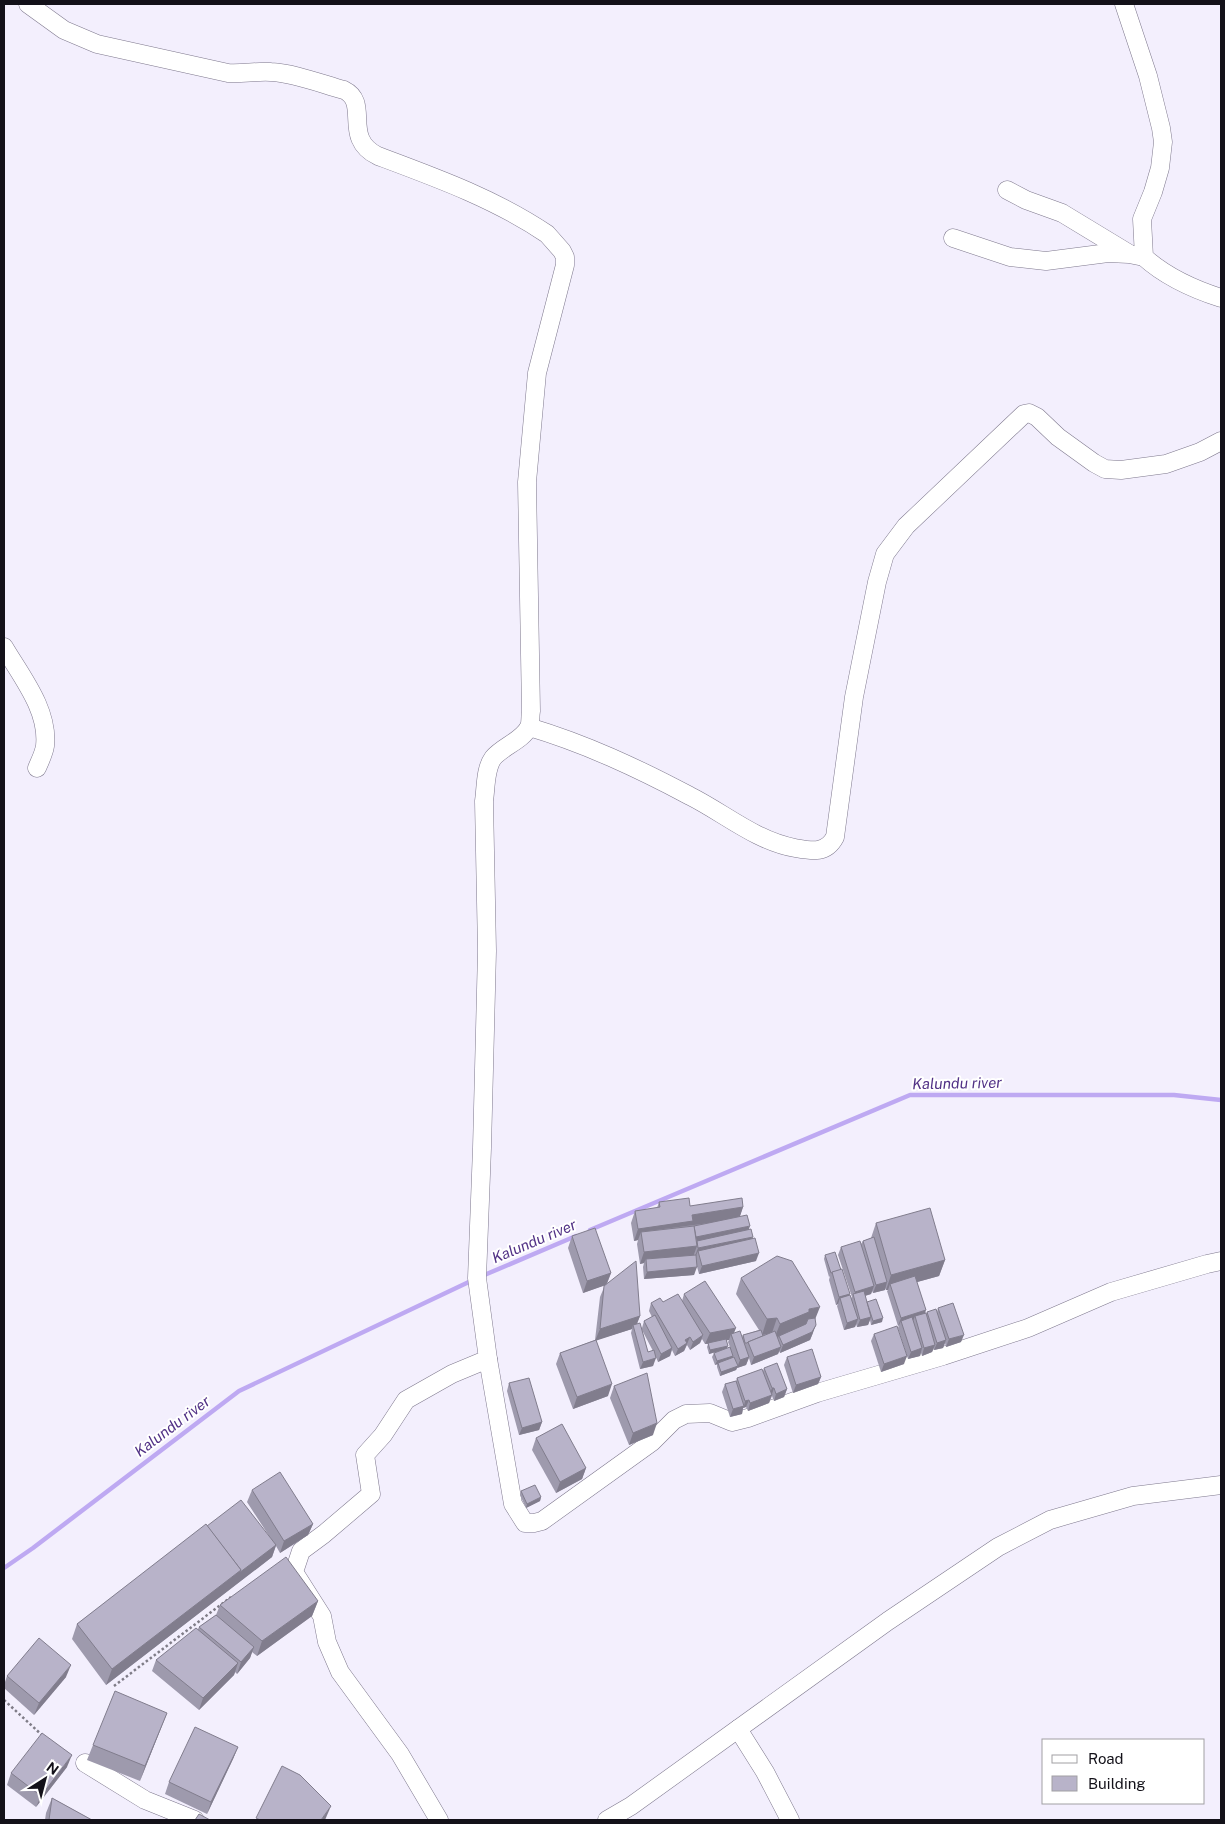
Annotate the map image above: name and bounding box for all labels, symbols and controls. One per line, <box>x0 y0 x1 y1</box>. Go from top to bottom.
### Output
water label: Kalundu river <box>912 1074 1002 1092</box>
water label: Kalundu river <box>489 1216 579 1266</box>
water label: Kalundu river <box>131 1392 213 1460</box>
legend <box>1042 1739 1205 1804</box>
text: Road <box>1088 1750 1124 1767</box>
north arrow <box>20 1754 70 1804</box>
text: N <box>44 1759 62 1778</box>
text: Building <box>1088 1775 1146 1792</box>

